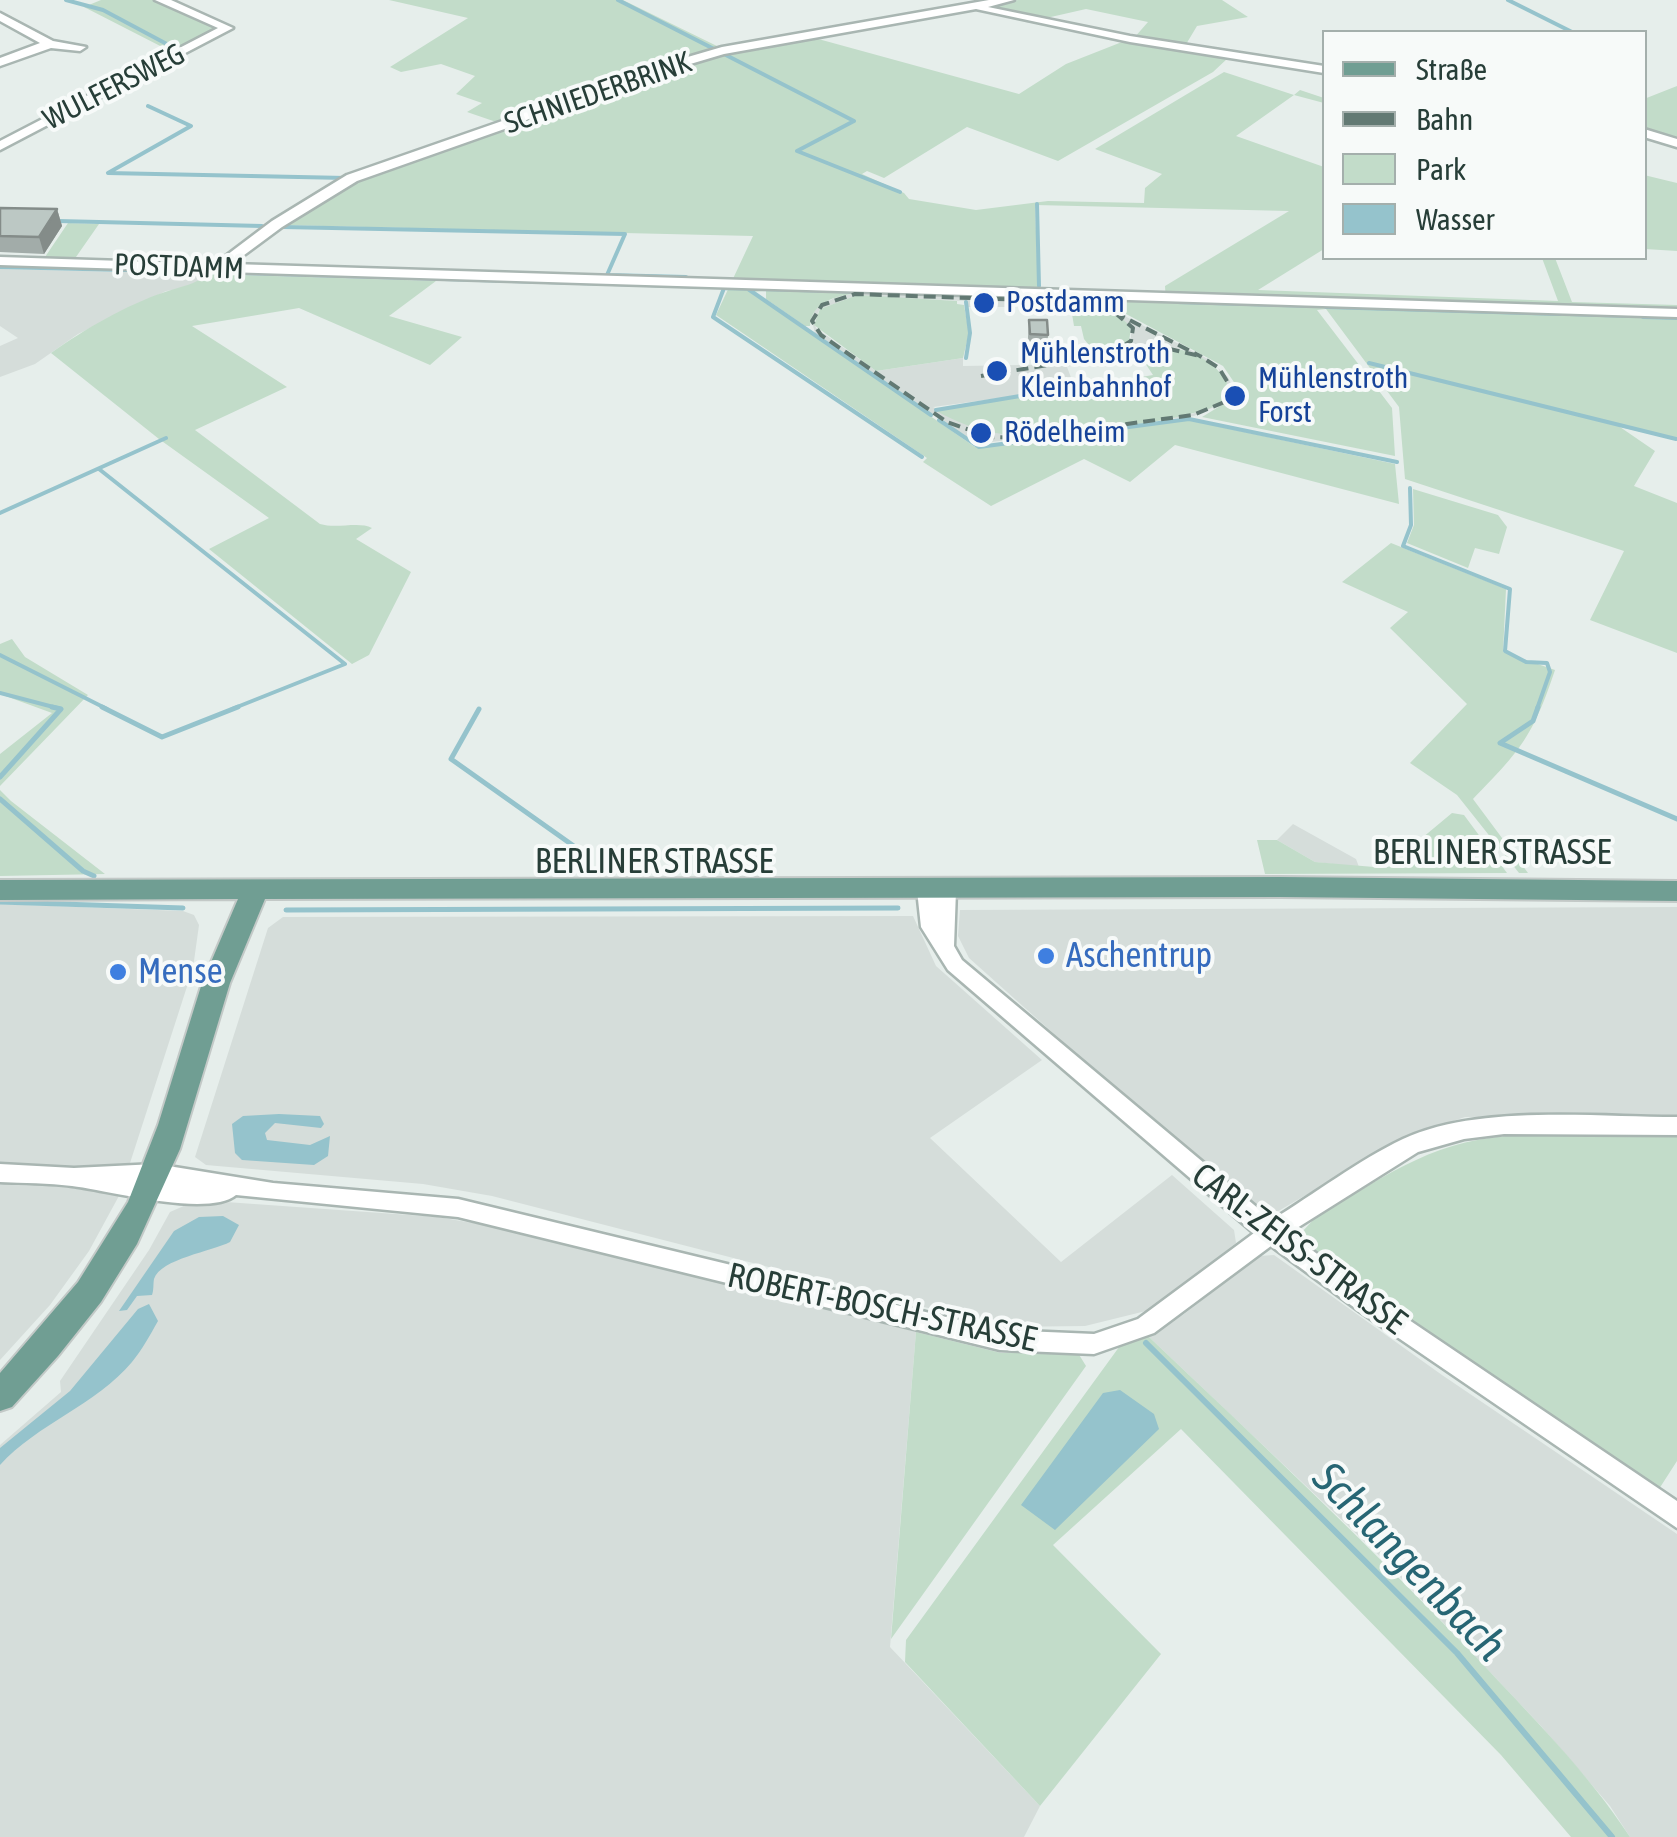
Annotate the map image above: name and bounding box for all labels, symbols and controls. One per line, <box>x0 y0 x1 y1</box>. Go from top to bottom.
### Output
legend <box>1322 30 1647 260</box>
street label: WULFERSWEG <box>37 36 191 138</box>
street label: SCHNIEDERBRINK <box>500 44 696 142</box>
text: Straße <box>1416 52 1487 86</box>
text: Bahn <box>1416 102 1473 136</box>
text: Park <box>1416 152 1466 186</box>
text: Wasser <box>1416 202 1494 236</box>
street label: POSTDAMM <box>114 247 244 287</box>
place label: Postdamm <box>1006 285 1125 321</box>
marker: Postdamm <box>971 290 997 316</box>
place label: Mühlenstroth Kleinbahnhof <box>1020 336 1172 406</box>
marker: Mühlenstroth Kleinbahnhof <box>984 358 1010 384</box>
place label: Mühlenstroth Forst <box>1258 361 1408 432</box>
marker: Mühlenstroth Forst <box>1222 383 1248 409</box>
place label: Rödelheim <box>1004 415 1126 451</box>
marker: Rödelheim <box>968 420 994 446</box>
street label: BERLINER STRASSE <box>1373 832 1611 874</box>
street label: BERLINER STRASSE <box>535 841 773 883</box>
place label: Aschentrup <box>1066 935 1212 977</box>
marker: Aschentrup <box>1035 945 1057 967</box>
place label: Mense <box>138 951 223 993</box>
marker: Mense <box>107 961 129 983</box>
street label: CARL-ZEISS-STRASSE <box>1183 1155 1415 1343</box>
street label: ROBERT-BOSCH-STRASSE <box>724 1255 1040 1361</box>
water label: Schlangenbach <box>1301 1452 1517 1672</box>

